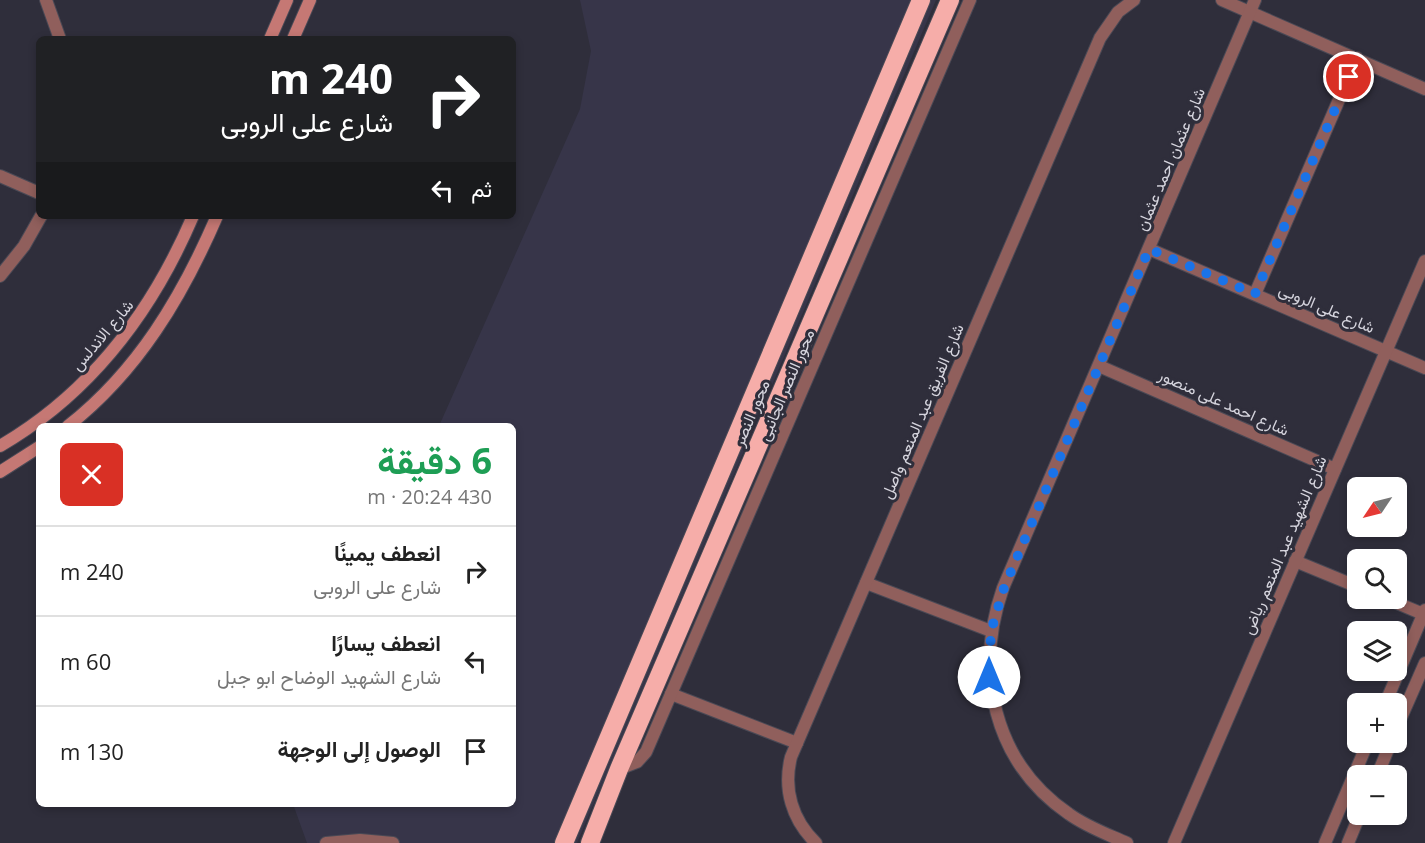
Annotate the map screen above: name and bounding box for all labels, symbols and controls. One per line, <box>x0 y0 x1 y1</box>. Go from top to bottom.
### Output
text: 240 m <box>269 49 393 106</box>
pin <box>1323 51 1374 102</box>
icon: right <box>414 60 492 138</box>
icon: arrive <box>1332 60 1365 93</box>
street label: شارع عثمان احمد عثمان <box>1130 84 1211 234</box>
text: شارع على الروبى <box>220 103 393 140</box>
text: ثم <box>471 173 492 203</box>
icon: left <box>426 174 459 207</box>
street label: شارع على الروبى <box>1275 278 1378 339</box>
street label: شارع الاندلس <box>66 295 139 376</box>
street label: شارع الفريق عبد المنعم واصل <box>875 320 970 502</box>
street label: محور النصر الجانبى <box>753 326 819 444</box>
street label: شارع احمد على منصور <box>1154 363 1293 442</box>
street label: محور النصر <box>727 377 775 450</box>
text: 6 دقيقة <box>377 436 492 485</box>
button: close <box>60 443 123 506</box>
street label: شارع الشهيد عبد المنعم رياض <box>1236 452 1333 638</box>
north arrow <box>1347 477 1407 537</box>
map controls <box>1347 477 1407 825</box>
text: 430 m · 20:24 <box>367 483 492 510</box>
text: انعطف يمينًا <box>334 537 441 567</box>
button: search <box>1347 549 1407 609</box>
icon: right <box>459 555 492 588</box>
text: 240 m <box>60 556 124 586</box>
text: شارع على الروبى <box>313 573 441 600</box>
button: layers <box>1347 621 1407 681</box>
text: انعطف يسارًا <box>331 627 441 657</box>
icon: left <box>459 645 492 678</box>
position arrow <box>957 645 1021 709</box>
text: 60 m <box>60 646 111 676</box>
text: شارع الشهيد الوضاح ابو جبل <box>217 663 441 690</box>
button: + <box>1347 693 1407 753</box>
text: الوصول إلى الوجهة <box>277 733 441 763</box>
icon: arrive <box>459 735 492 768</box>
text: 130 m <box>60 736 124 766</box>
button: − <box>1347 765 1407 825</box>

